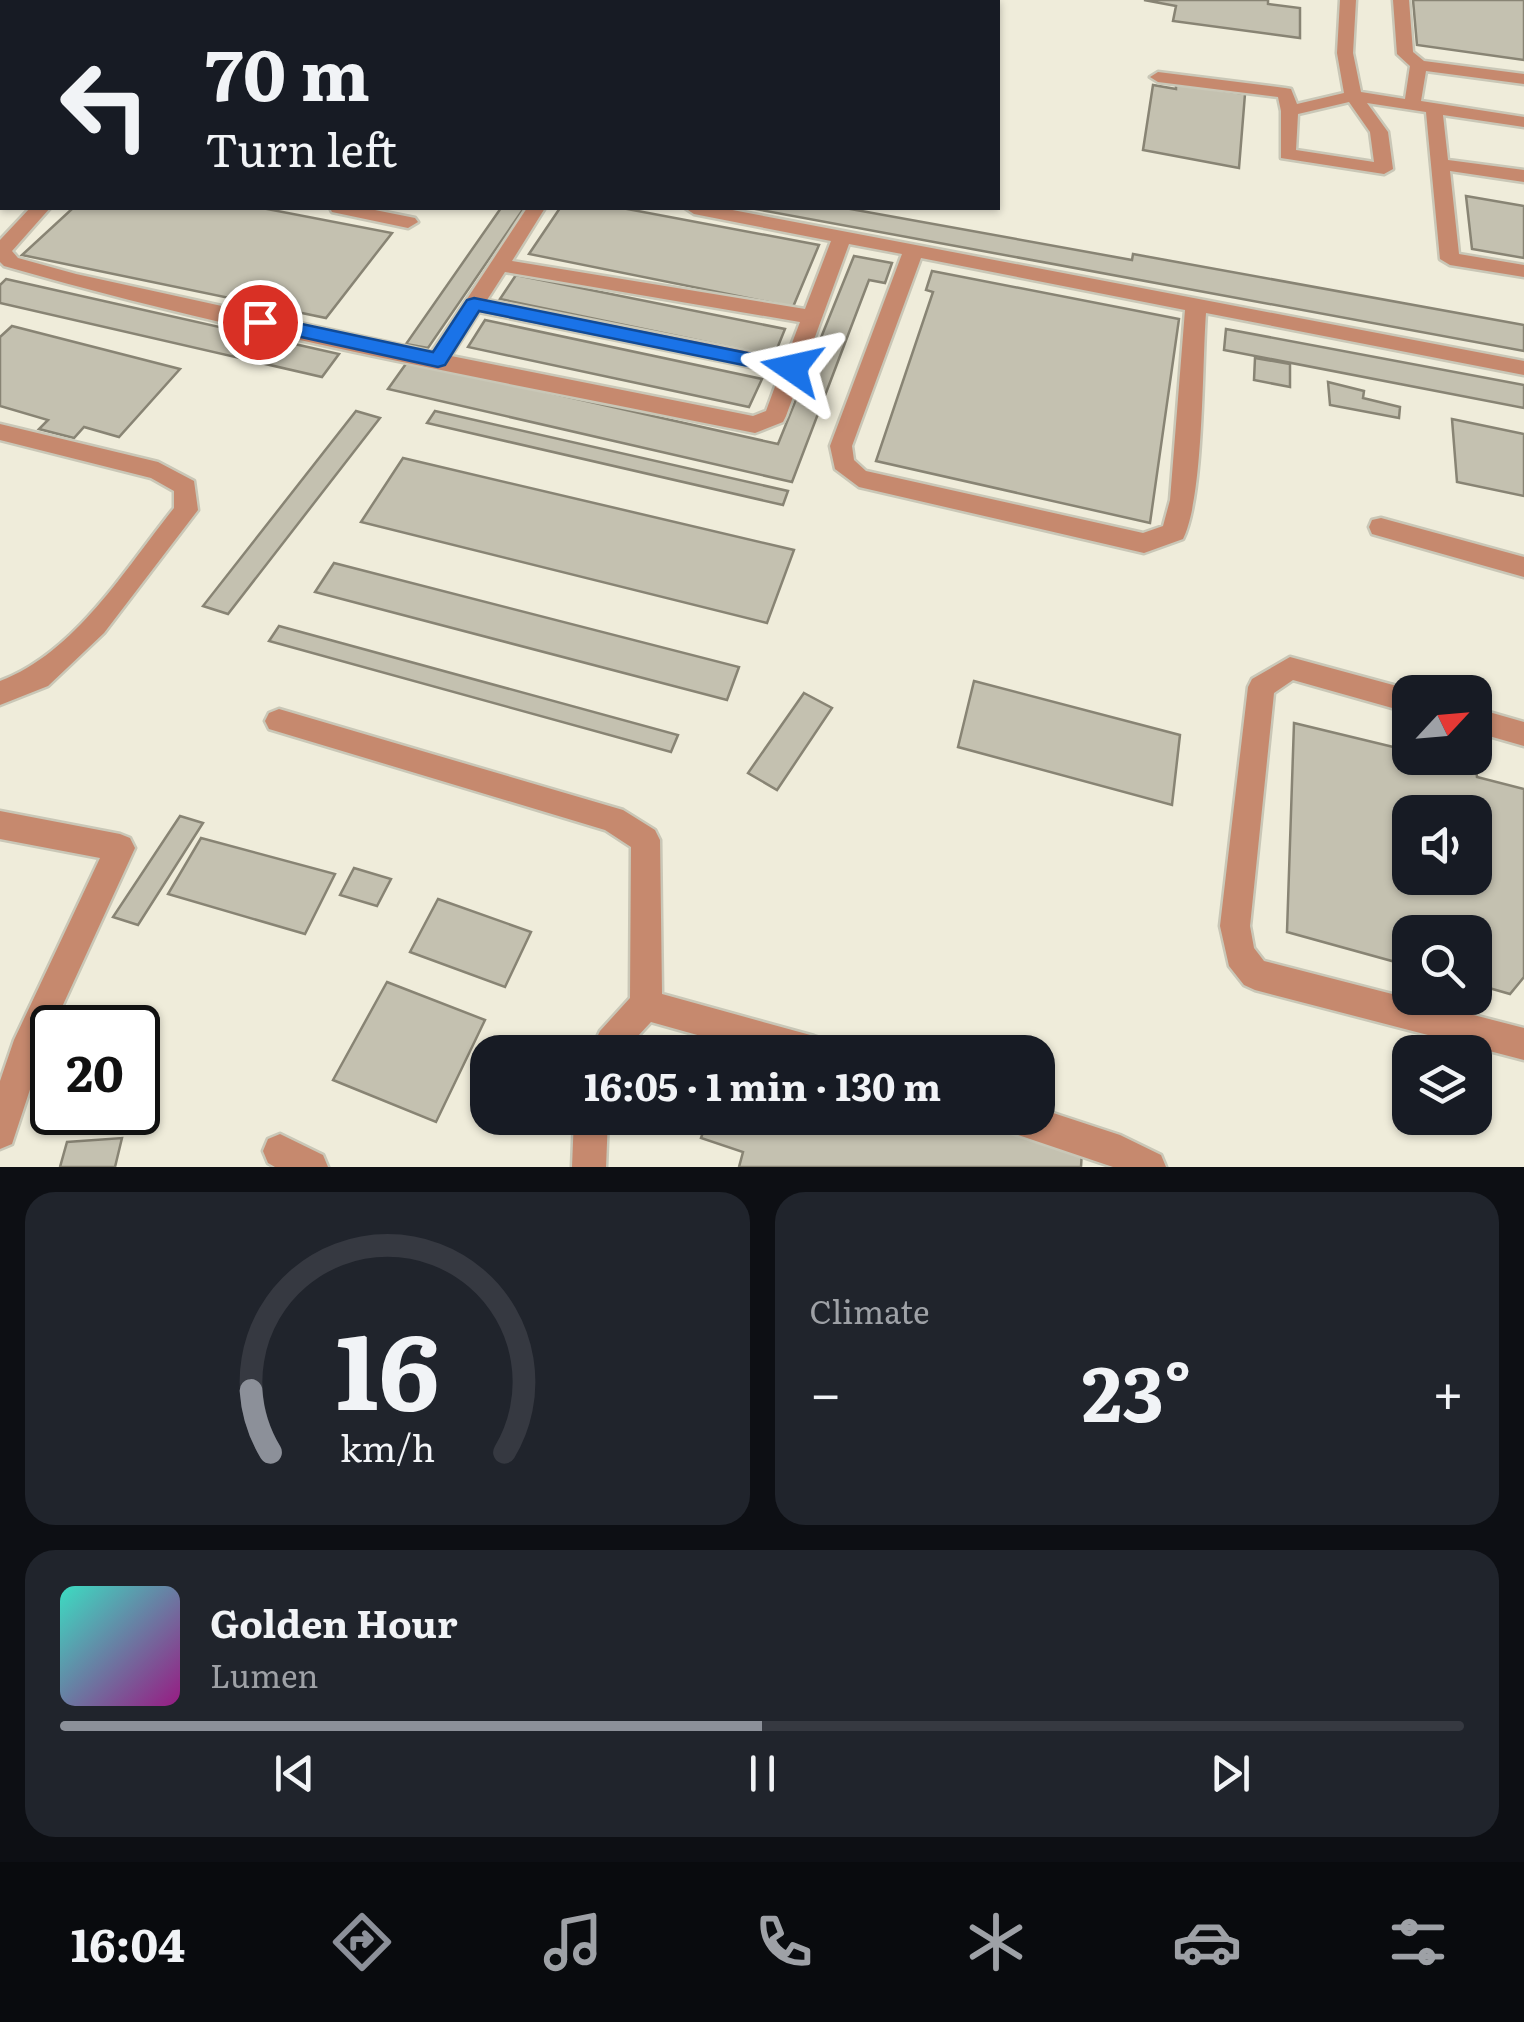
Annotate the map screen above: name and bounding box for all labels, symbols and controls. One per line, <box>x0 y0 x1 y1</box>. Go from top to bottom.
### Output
text: 70 m <box>205 19 370 123</box>
icon: left <box>40 40 170 170</box>
text: Turn left <box>205 114 397 181</box>
pin <box>218 280 303 365</box>
icon: arrive <box>233 295 288 350</box>
position arrow <box>740 316 844 420</box>
north arrow <box>1392 675 1492 775</box>
map controls <box>1392 675 1492 1135</box>
button: sound <box>1392 795 1492 895</box>
button: search <box>1392 915 1492 1015</box>
speed limit sign: 20 <box>30 1005 160 1135</box>
button: layers <box>1392 1035 1492 1135</box>
text: 16:05 · 1 min · 130 m <box>584 1056 941 1113</box>
text: Climate <box>810 1286 930 1334</box>
text: 16 <box>335 1288 439 1442</box>
text: 23° <box>1082 1334 1192 1445</box>
text: − <box>810 1349 842 1431</box>
text: + <box>1432 1349 1464 1431</box>
text: km/h <box>340 1420 435 1473</box>
text: Golden Hour <box>210 1593 458 1650</box>
text: Lumen <box>210 1650 318 1698</box>
icon: previous <box>267 1746 322 1801</box>
icon: pause <box>735 1746 790 1801</box>
icon: next <box>1203 1746 1258 1801</box>
icon: directions <box>327 1907 397 1977</box>
icon: music <box>538 1907 608 1977</box>
icon: phone <box>749 1907 819 1977</box>
icon: climate <box>961 1907 1031 1977</box>
icon: car <box>1172 1907 1242 1977</box>
icon: filters <box>1383 1907 1453 1977</box>
text: 16:04 <box>71 1909 185 1976</box>

